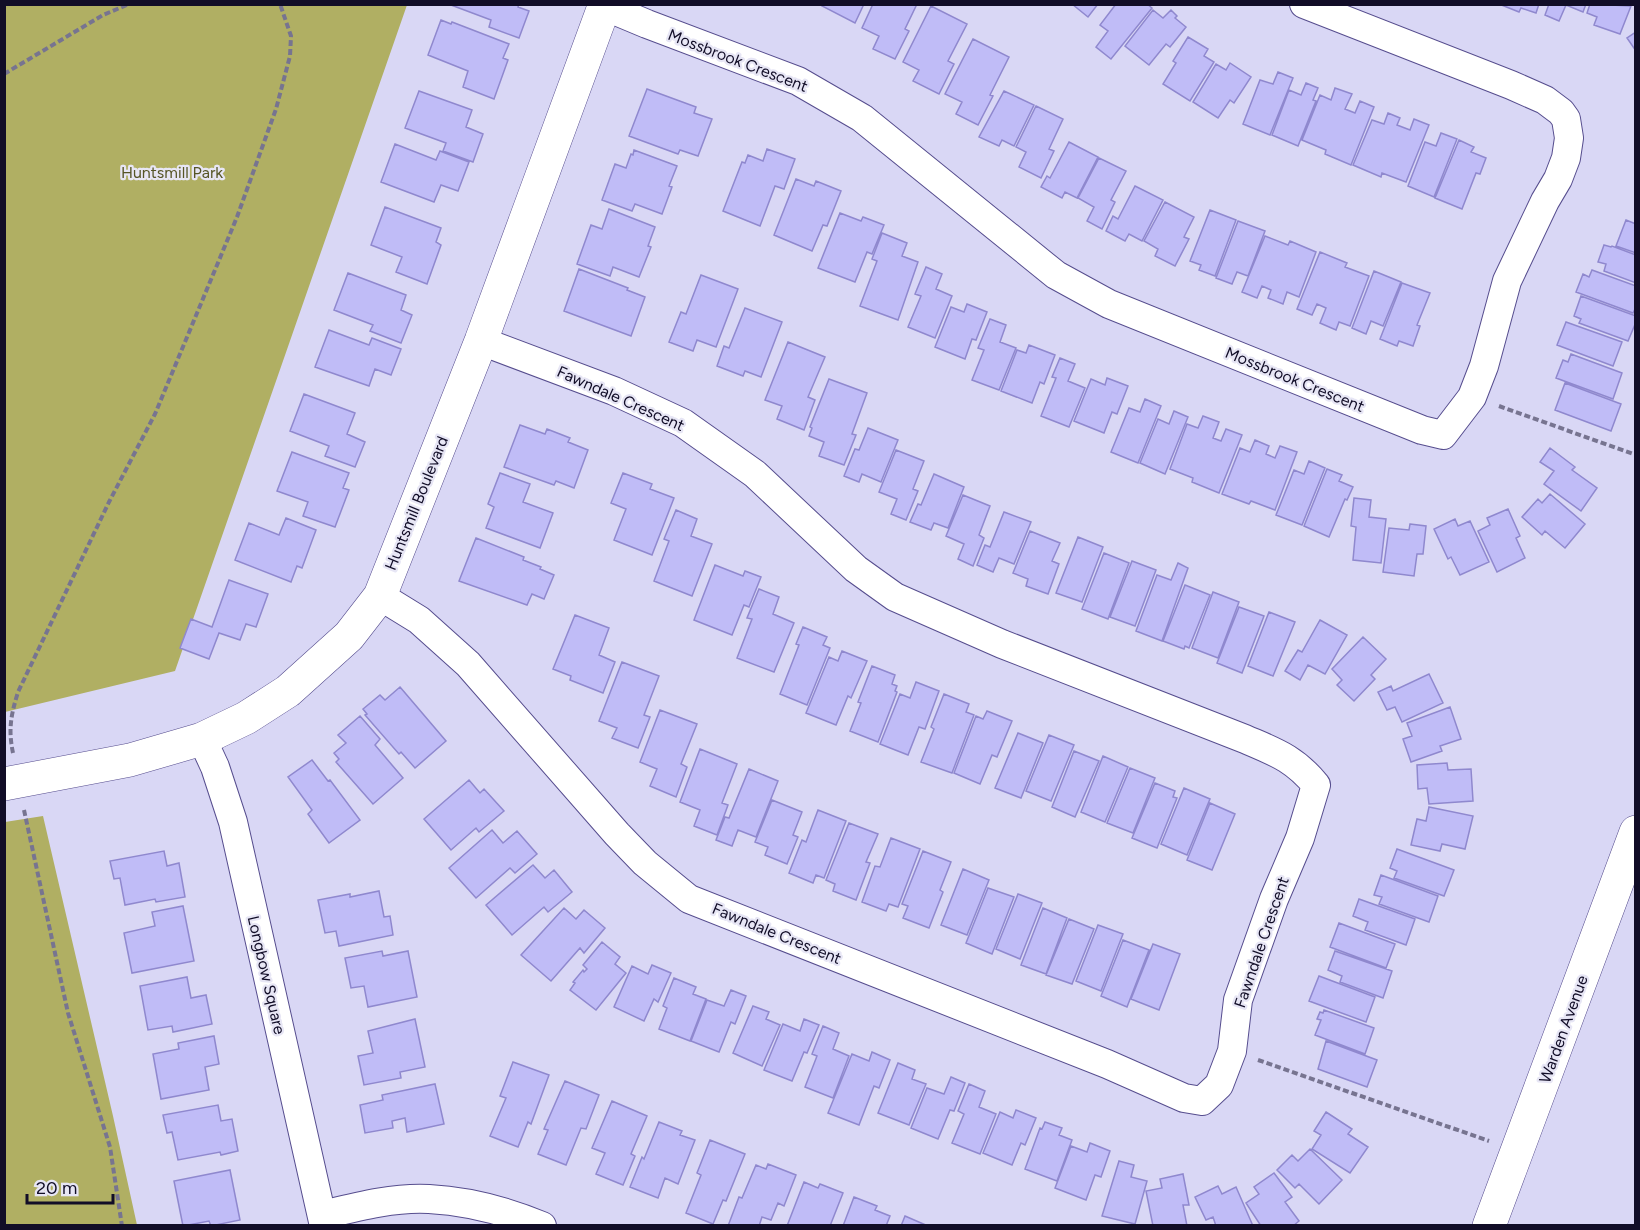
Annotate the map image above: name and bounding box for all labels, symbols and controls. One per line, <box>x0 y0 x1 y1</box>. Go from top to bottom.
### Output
street label: Mossbrook Crescent <box>665 25 810 96</box>
park label: Huntsmill Park <box>121 163 223 182</box>
street label: Mossbrook Crescent <box>1223 343 1367 416</box>
street label: Fawndale Crescent <box>554 362 687 435</box>
street label: Huntsmill Boulevard <box>381 433 452 573</box>
street label: Fawndale Crescent <box>1230 874 1293 1010</box>
street label: Fawndale Crescent <box>710 899 844 968</box>
street label: Longbow Square <box>244 914 289 1037</box>
street label: Warden Avenue <box>1535 972 1592 1086</box>
scale bar <box>27 1167 112 1205</box>
text: 20 m <box>36 1177 77 1199</box>

